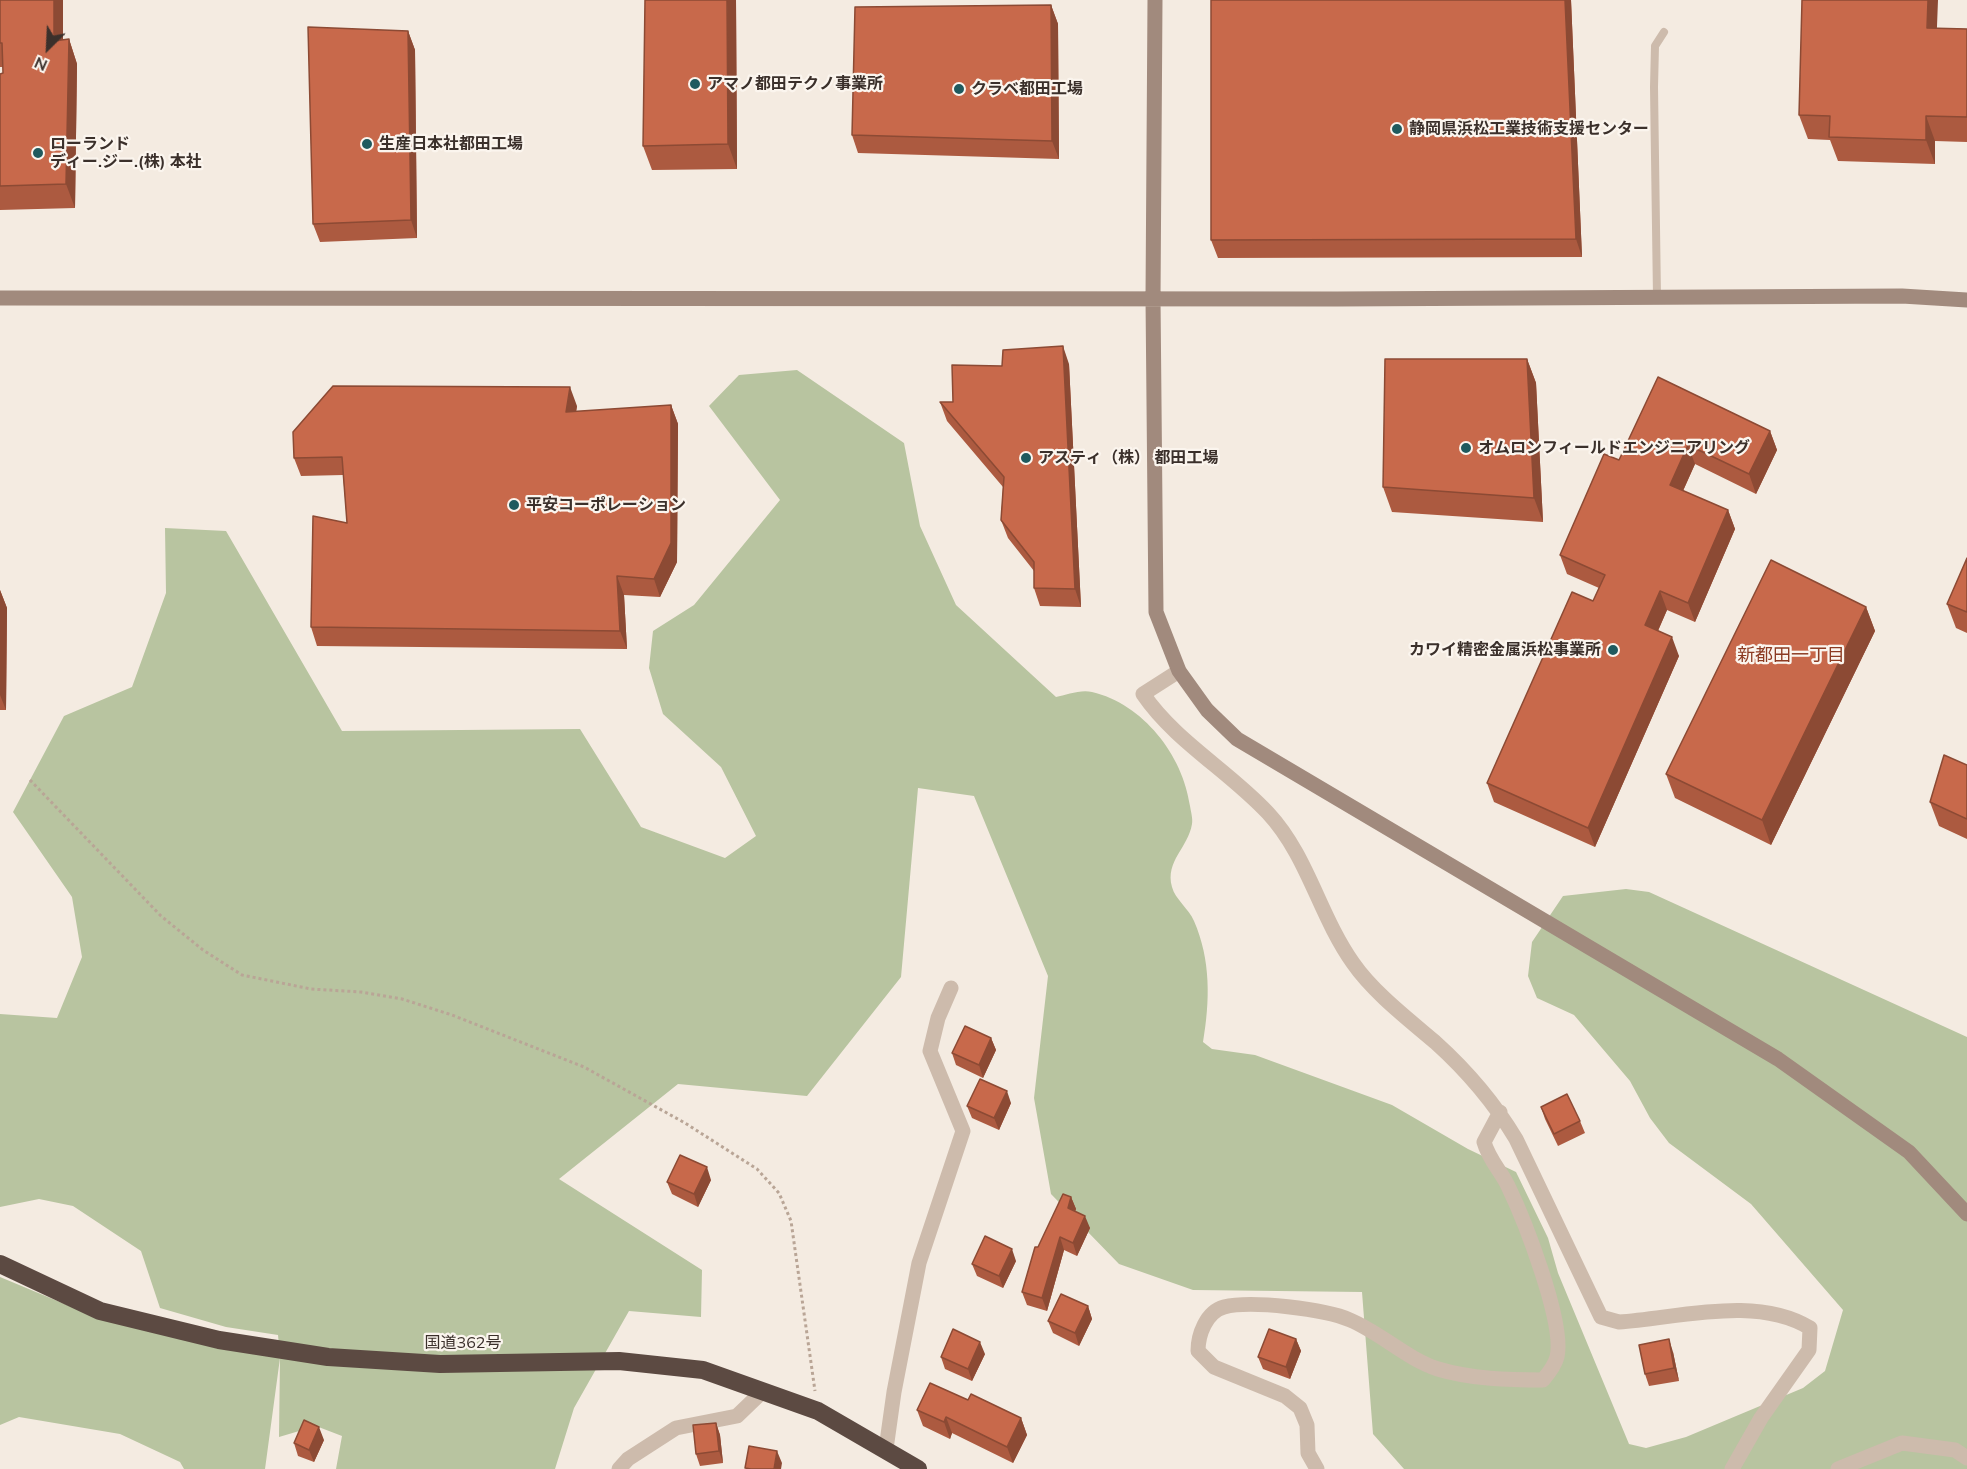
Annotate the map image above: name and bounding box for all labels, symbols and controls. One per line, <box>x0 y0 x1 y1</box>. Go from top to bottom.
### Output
north arrow <box>18 18 78 78</box>
text: N <box>31 53 50 76</box>
place label: アマノ都田テクノ事業所 <box>707 74 883 94</box>
marker: アマノ都田テクノ事業所 <box>688 77 702 91</box>
place label: クラベ都田工場 <box>971 79 1083 99</box>
marker: クラベ都田工場 <box>952 82 966 96</box>
place label: 静岡県浜松工業技術支援センター <box>1409 119 1649 139</box>
marker: 静岡県浜松工業技術支援センター <box>1390 122 1404 136</box>
place label: ローランド ディー.ジー.(株) 本社 <box>50 134 202 172</box>
place label: 生産日本社都田工場 <box>379 134 523 154</box>
marker: 生産日本社都田工場 <box>360 137 374 151</box>
marker: ローランド ディー.ジー.(株) 本社 <box>31 146 45 160</box>
place label: オムロンフィールドエンジニアリング <box>1478 438 1750 458</box>
marker: オムロンフィールドエンジニアリング <box>1459 441 1473 455</box>
place label: アスティ（株） 都田工場 <box>1038 448 1218 468</box>
marker: アスティ（株） 都田工場 <box>1019 451 1033 465</box>
place label: 平安コーポレーション <box>526 495 686 515</box>
marker: 平安コーポレーション <box>507 498 521 512</box>
place label: カワイ精密金属浜松事業所 <box>1409 640 1601 660</box>
marker: カワイ精密金属浜松事業所 <box>1606 643 1620 657</box>
district label: 新都田一丁目 <box>1737 645 1845 667</box>
street label: 国道362号 <box>425 1333 501 1353</box>

